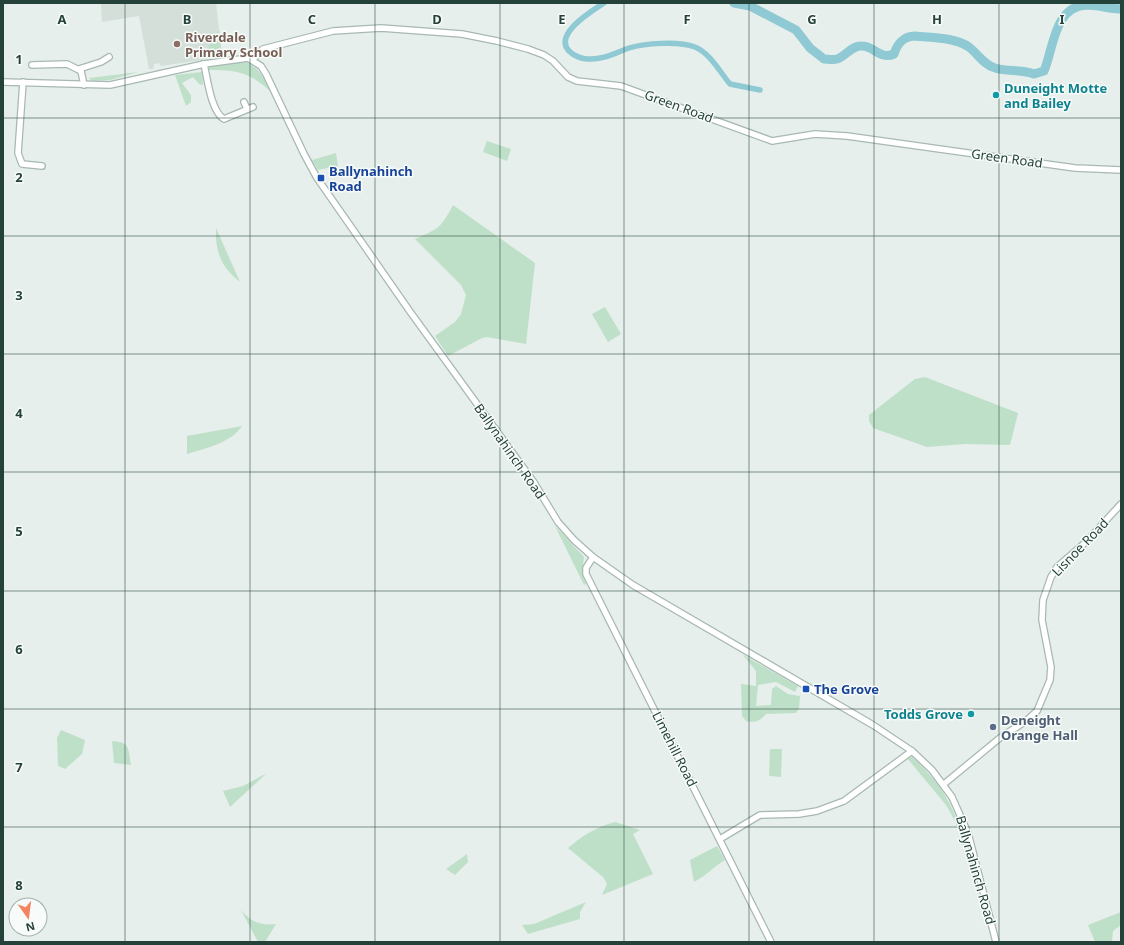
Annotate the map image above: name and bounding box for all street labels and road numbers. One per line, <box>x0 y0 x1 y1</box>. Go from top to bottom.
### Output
street label: Green Road <box>642 85 716 127</box>
street label: Green Road <box>970 144 1044 172</box>
street label: Ballynahinch Road <box>470 400 550 502</box>
street label: Lisnoe Road <box>1048 514 1112 580</box>
street label: Limehill Road <box>648 708 702 790</box>
street label: Ballynahinch Road <box>952 813 1000 927</box>

